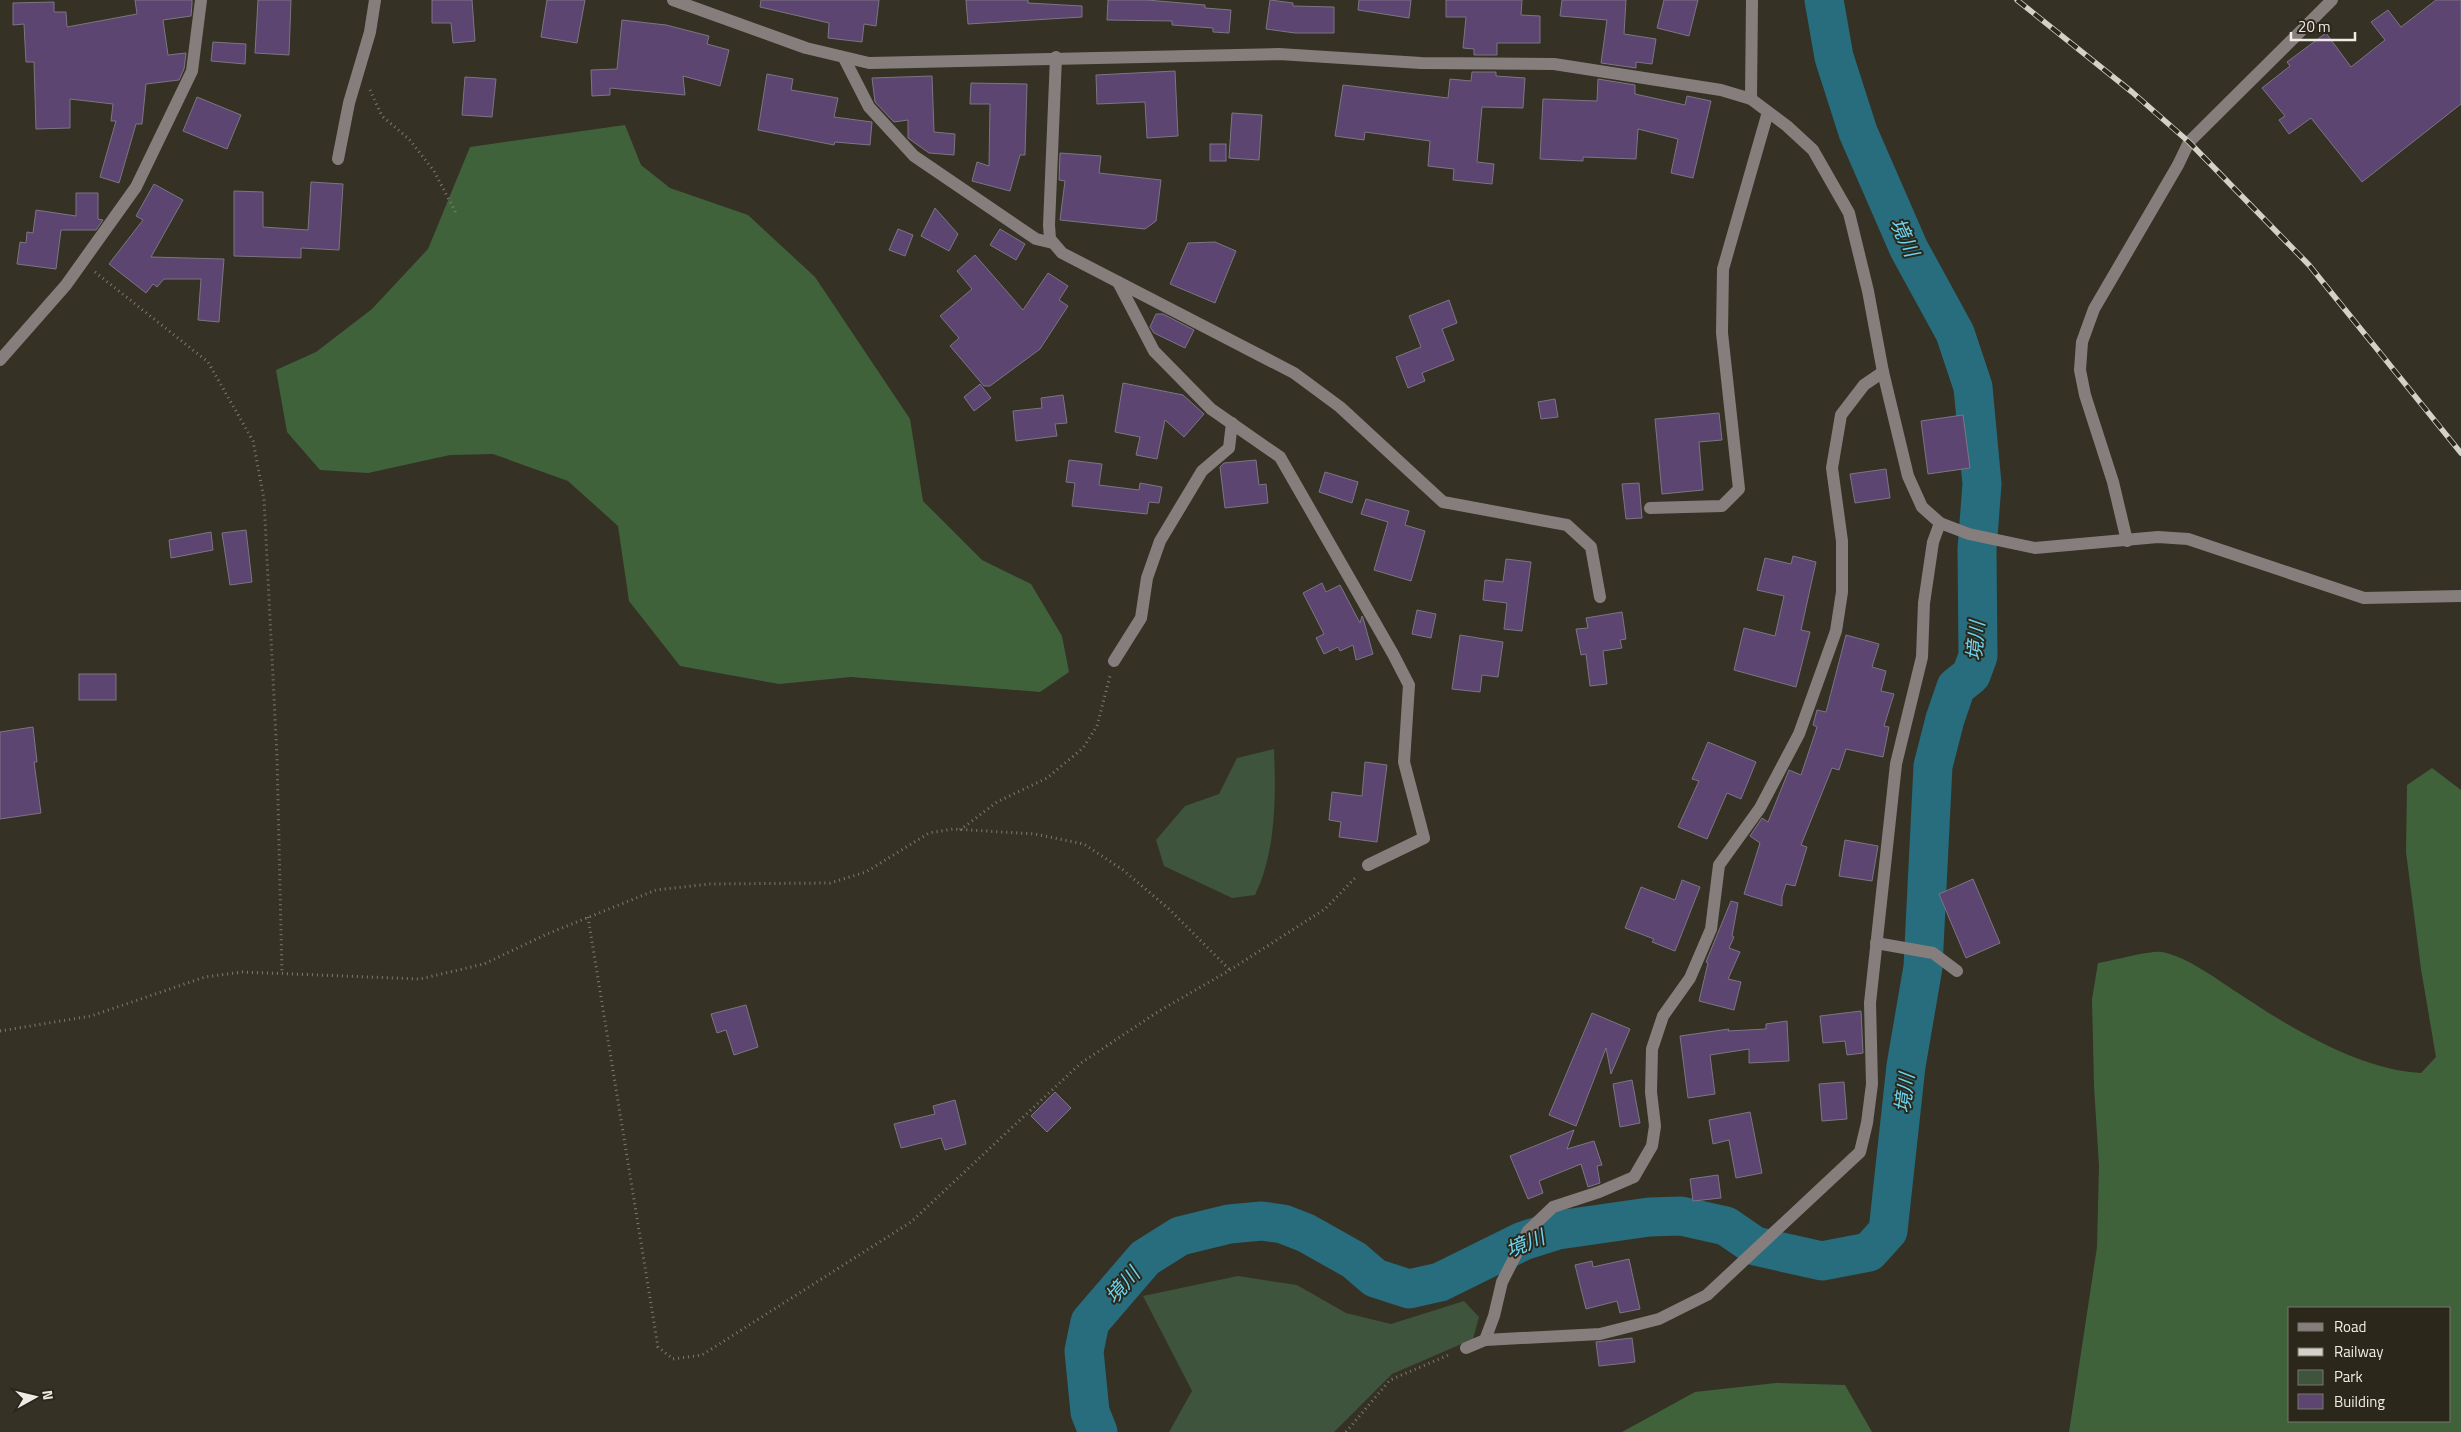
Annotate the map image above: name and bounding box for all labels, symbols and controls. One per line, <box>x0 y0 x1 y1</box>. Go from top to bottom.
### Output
scale bar <box>2291 10 2355 42</box>
text: 20 m <box>2298 15 2331 38</box>
water label: 境川 <box>1882 212 1928 263</box>
water label: 境川 <box>1958 618 1992 662</box>
water label: 境川 <box>1886 1069 1922 1115</box>
water label: 境川 <box>1501 1220 1551 1265</box>
water label: 境川 <box>1097 1258 1148 1310</box>
legend <box>2288 1307 2451 1422</box>
text: Road <box>2334 1315 2366 1338</box>
text: Railway <box>2334 1340 2384 1363</box>
text: Park <box>2334 1365 2363 1388</box>
north arrow <box>10 1372 60 1422</box>
text: N <box>37 1389 59 1401</box>
text: Building <box>2334 1390 2385 1413</box>

